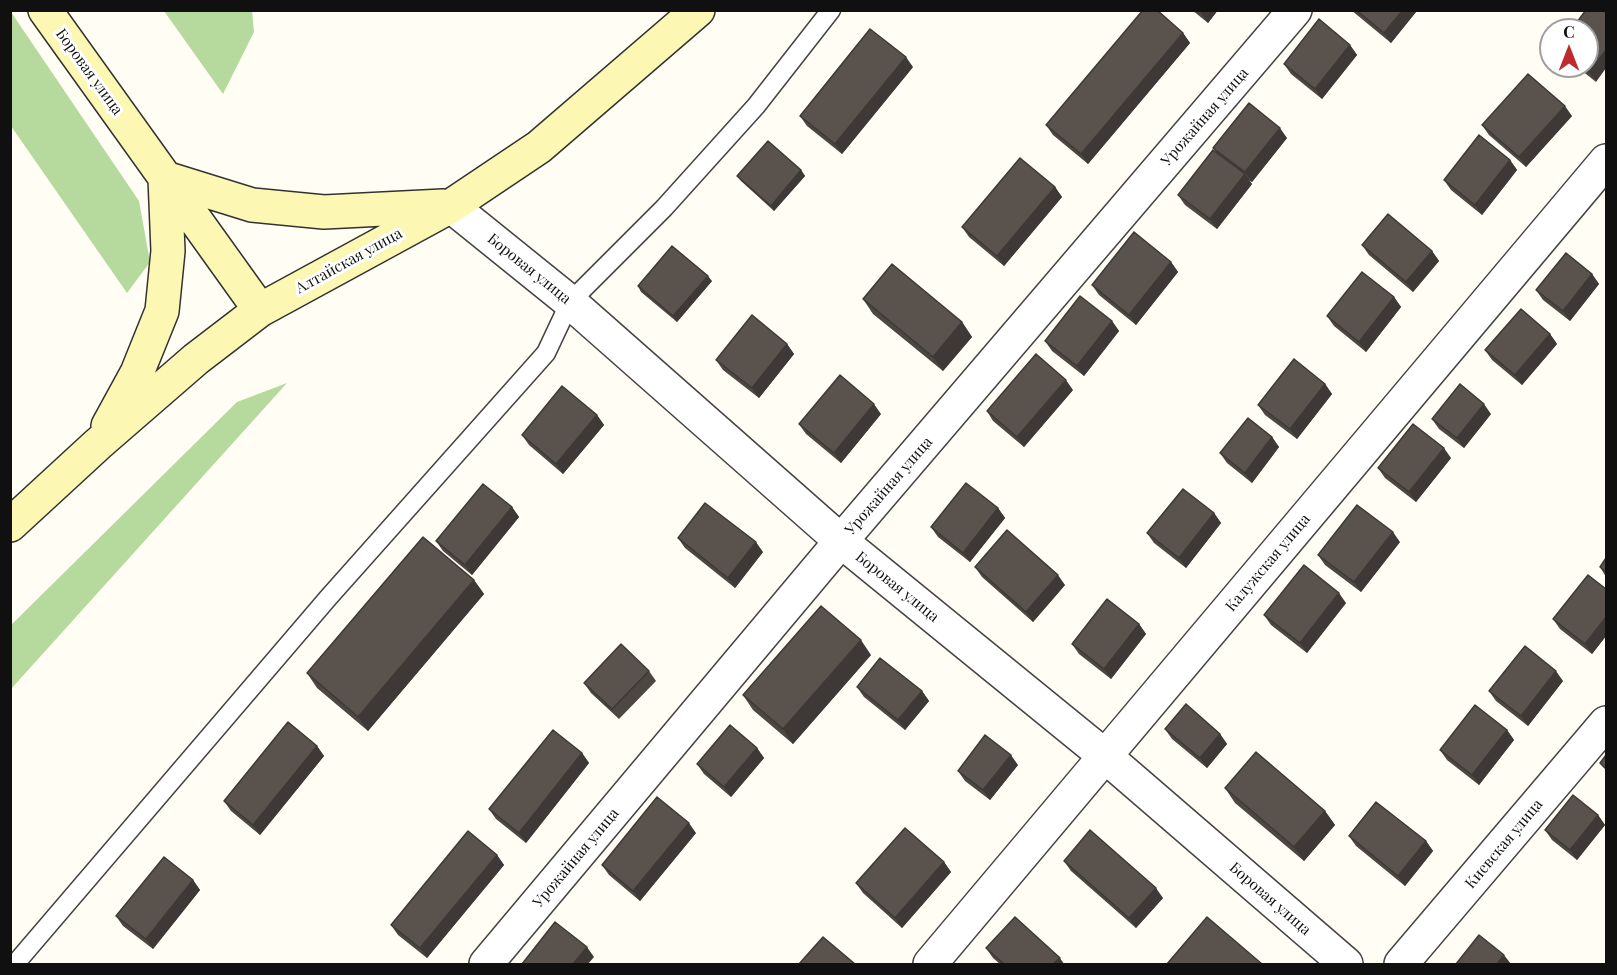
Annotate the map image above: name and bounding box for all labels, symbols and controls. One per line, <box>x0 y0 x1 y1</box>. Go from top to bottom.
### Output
north arrow <box>1539 18 1599 78</box>
text: С <box>1563 21 1575 42</box>
street label: Боровая улица <box>52 25 126 119</box>
street label: Урожайная улица <box>1158 64 1252 170</box>
street label: Алтайская улица <box>293 224 405 298</box>
street label: Боровая улица <box>484 230 574 308</box>
street label: Урожайная улица <box>842 433 936 539</box>
street label: Калужская улица <box>1222 511 1314 615</box>
street label: Боровая улица <box>852 548 942 626</box>
street label: Киевская улица <box>1461 796 1547 892</box>
street label: Урожайная улица <box>529 805 623 911</box>
street label: Боровая улица <box>1226 859 1314 939</box>

